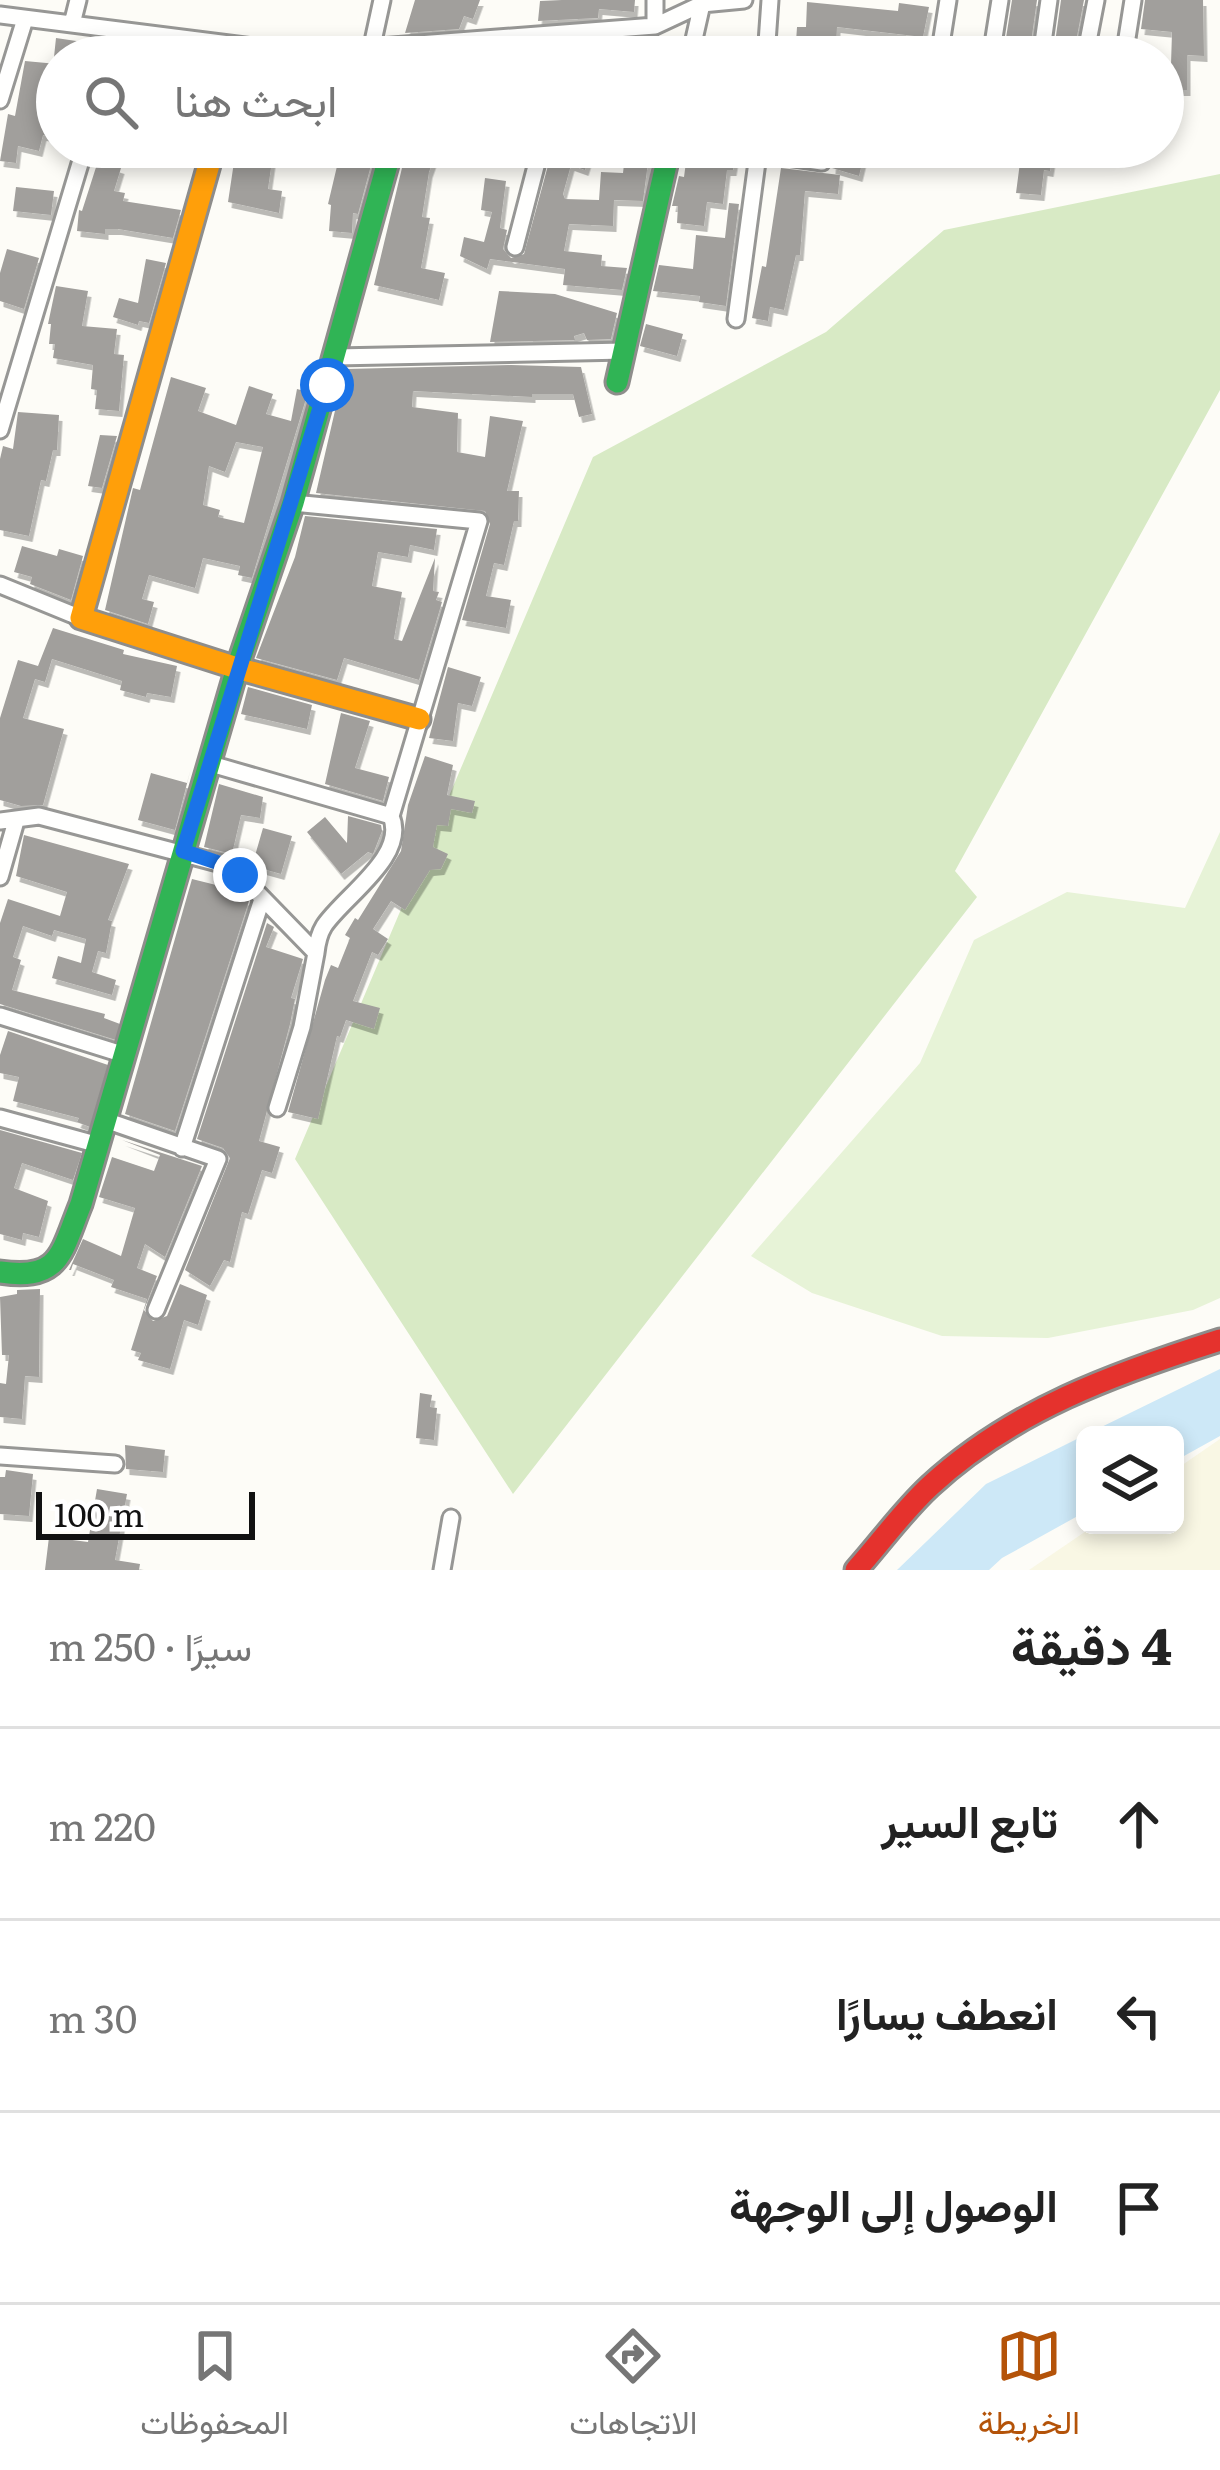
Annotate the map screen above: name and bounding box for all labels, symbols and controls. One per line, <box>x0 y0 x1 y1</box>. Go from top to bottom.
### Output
search box <box>36 36 1184 168</box>
text: ابحث هنا <box>174 64 337 131</box>
icon: search <box>78 69 144 135</box>
route start <box>300 358 354 412</box>
route end <box>213 848 267 902</box>
map controls <box>1076 1426 1184 1534</box>
button: layers <box>1076 1426 1184 1534</box>
scale bar <box>36 1486 255 1539</box>
text: 100 m <box>54 1488 144 1537</box>
text: 4 دقيقة <box>1011 1605 1172 1681</box>
text: سيرًا · 250 m <box>48 1615 252 1673</box>
text: تابع السير <box>881 1785 1058 1852</box>
icon: ahead <box>1106 1791 1172 1857</box>
text: 220 m <box>48 1795 156 1853</box>
text: انعطف يسارًا <box>836 1977 1058 2044</box>
icon: left <box>1106 1983 1172 2049</box>
text: 30 m <box>48 1987 137 2045</box>
text: الوصول إلى الوجهة <box>729 2169 1058 2236</box>
icon: arrive <box>1106 2175 1172 2241</box>
tab: المحفوظات <box>140 2323 289 2452</box>
tab: الاتجاهات <box>569 2323 697 2452</box>
tab: الخريطة <box>978 2323 1080 2452</box>

